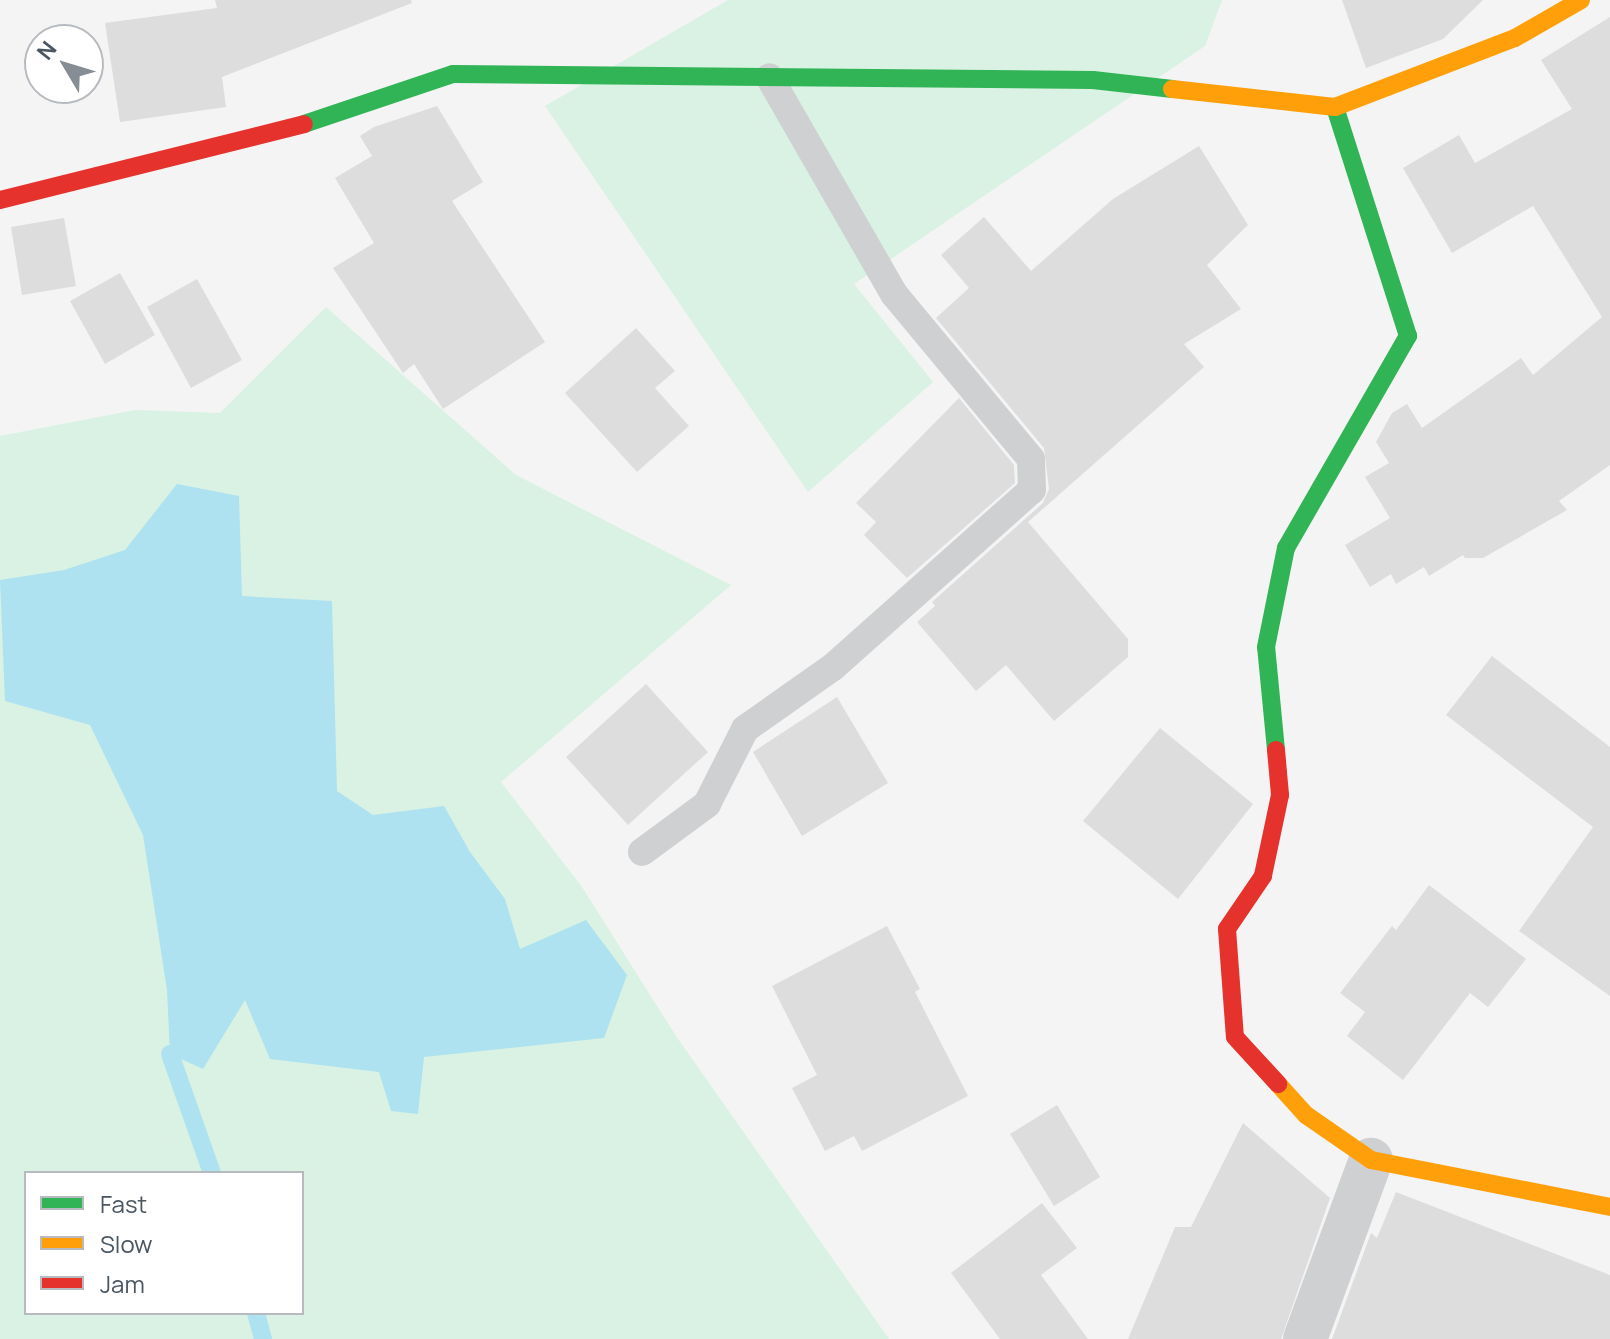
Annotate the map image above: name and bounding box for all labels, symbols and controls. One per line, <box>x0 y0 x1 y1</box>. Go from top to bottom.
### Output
north arrow <box>24 24 104 104</box>
text: N <box>30 35 63 66</box>
legend <box>24 1171 304 1315</box>
text: Fast <box>100 1187 147 1220</box>
text: Slow <box>100 1227 153 1260</box>
text: Jam <box>100 1267 145 1300</box>

